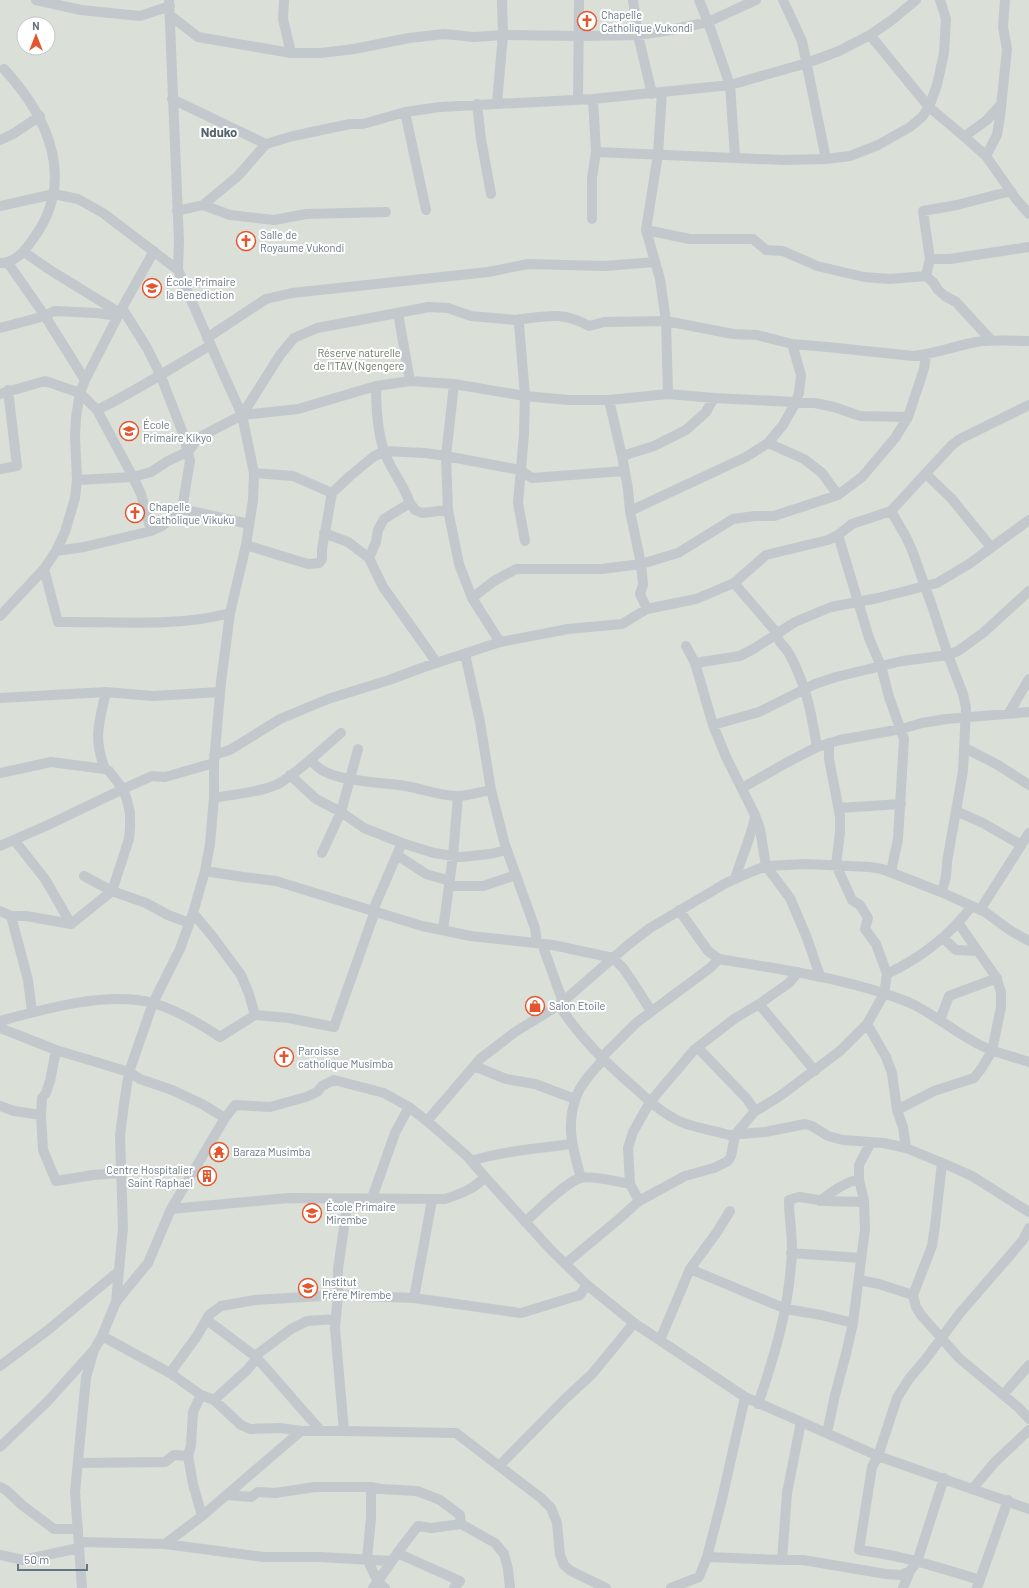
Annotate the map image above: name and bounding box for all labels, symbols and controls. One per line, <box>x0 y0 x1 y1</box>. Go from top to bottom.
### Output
place label: Chapelle Catholique Vukondi <box>601 8 693 34</box>
church icon: Chapelle Catholique Vukondi <box>576 10 598 32</box>
north arrow <box>16 16 56 56</box>
text: N <box>32 19 40 32</box>
district label: Nduko <box>201 124 237 140</box>
place label: Salle de Royaume Vukondi <box>260 228 344 254</box>
church icon: Salle de Royaume Vukondi <box>235 230 257 252</box>
place label: École Primaire la Benediction <box>166 275 236 301</box>
school or university icon: École Primaire la Benediction <box>141 277 163 299</box>
park label: Réserve naturelle de l'ITAV (Ngengere <box>314 346 405 372</box>
place label: École Primaire Kikyo <box>143 418 212 444</box>
school or university icon: École Primaire Kikyo <box>118 420 140 442</box>
place label: Chapelle Catholique Vikuku <box>149 500 235 526</box>
church icon: Chapelle Catholique Vikuku <box>124 502 146 524</box>
shop icon: Salon Etoile <box>524 995 546 1017</box>
place label: Salon Etoile <box>549 999 606 1012</box>
place label: Paroisse catholique Musimba <box>298 1044 393 1070</box>
church icon: Paroisse catholique Musimba <box>273 1046 295 1068</box>
temple icon: Baraza Musimba <box>208 1141 230 1163</box>
place label: Baraza Musimba <box>233 1145 310 1158</box>
place label: Centre Hospitalier Saint Raphael <box>106 1163 193 1189</box>
building icon: Centre Hospitalier Saint Raphael <box>196 1165 218 1187</box>
place label: École Primaire Mirembe <box>326 1200 396 1226</box>
school or university icon: École Primaire Mirembe <box>301 1202 323 1224</box>
place label: Institut Frère Mirembe <box>322 1275 391 1301</box>
school or university icon: Institut Frère Mirembe <box>297 1277 319 1299</box>
scale bar <box>18 1546 87 1572</box>
text: 50 m <box>24 1552 49 1566</box>

